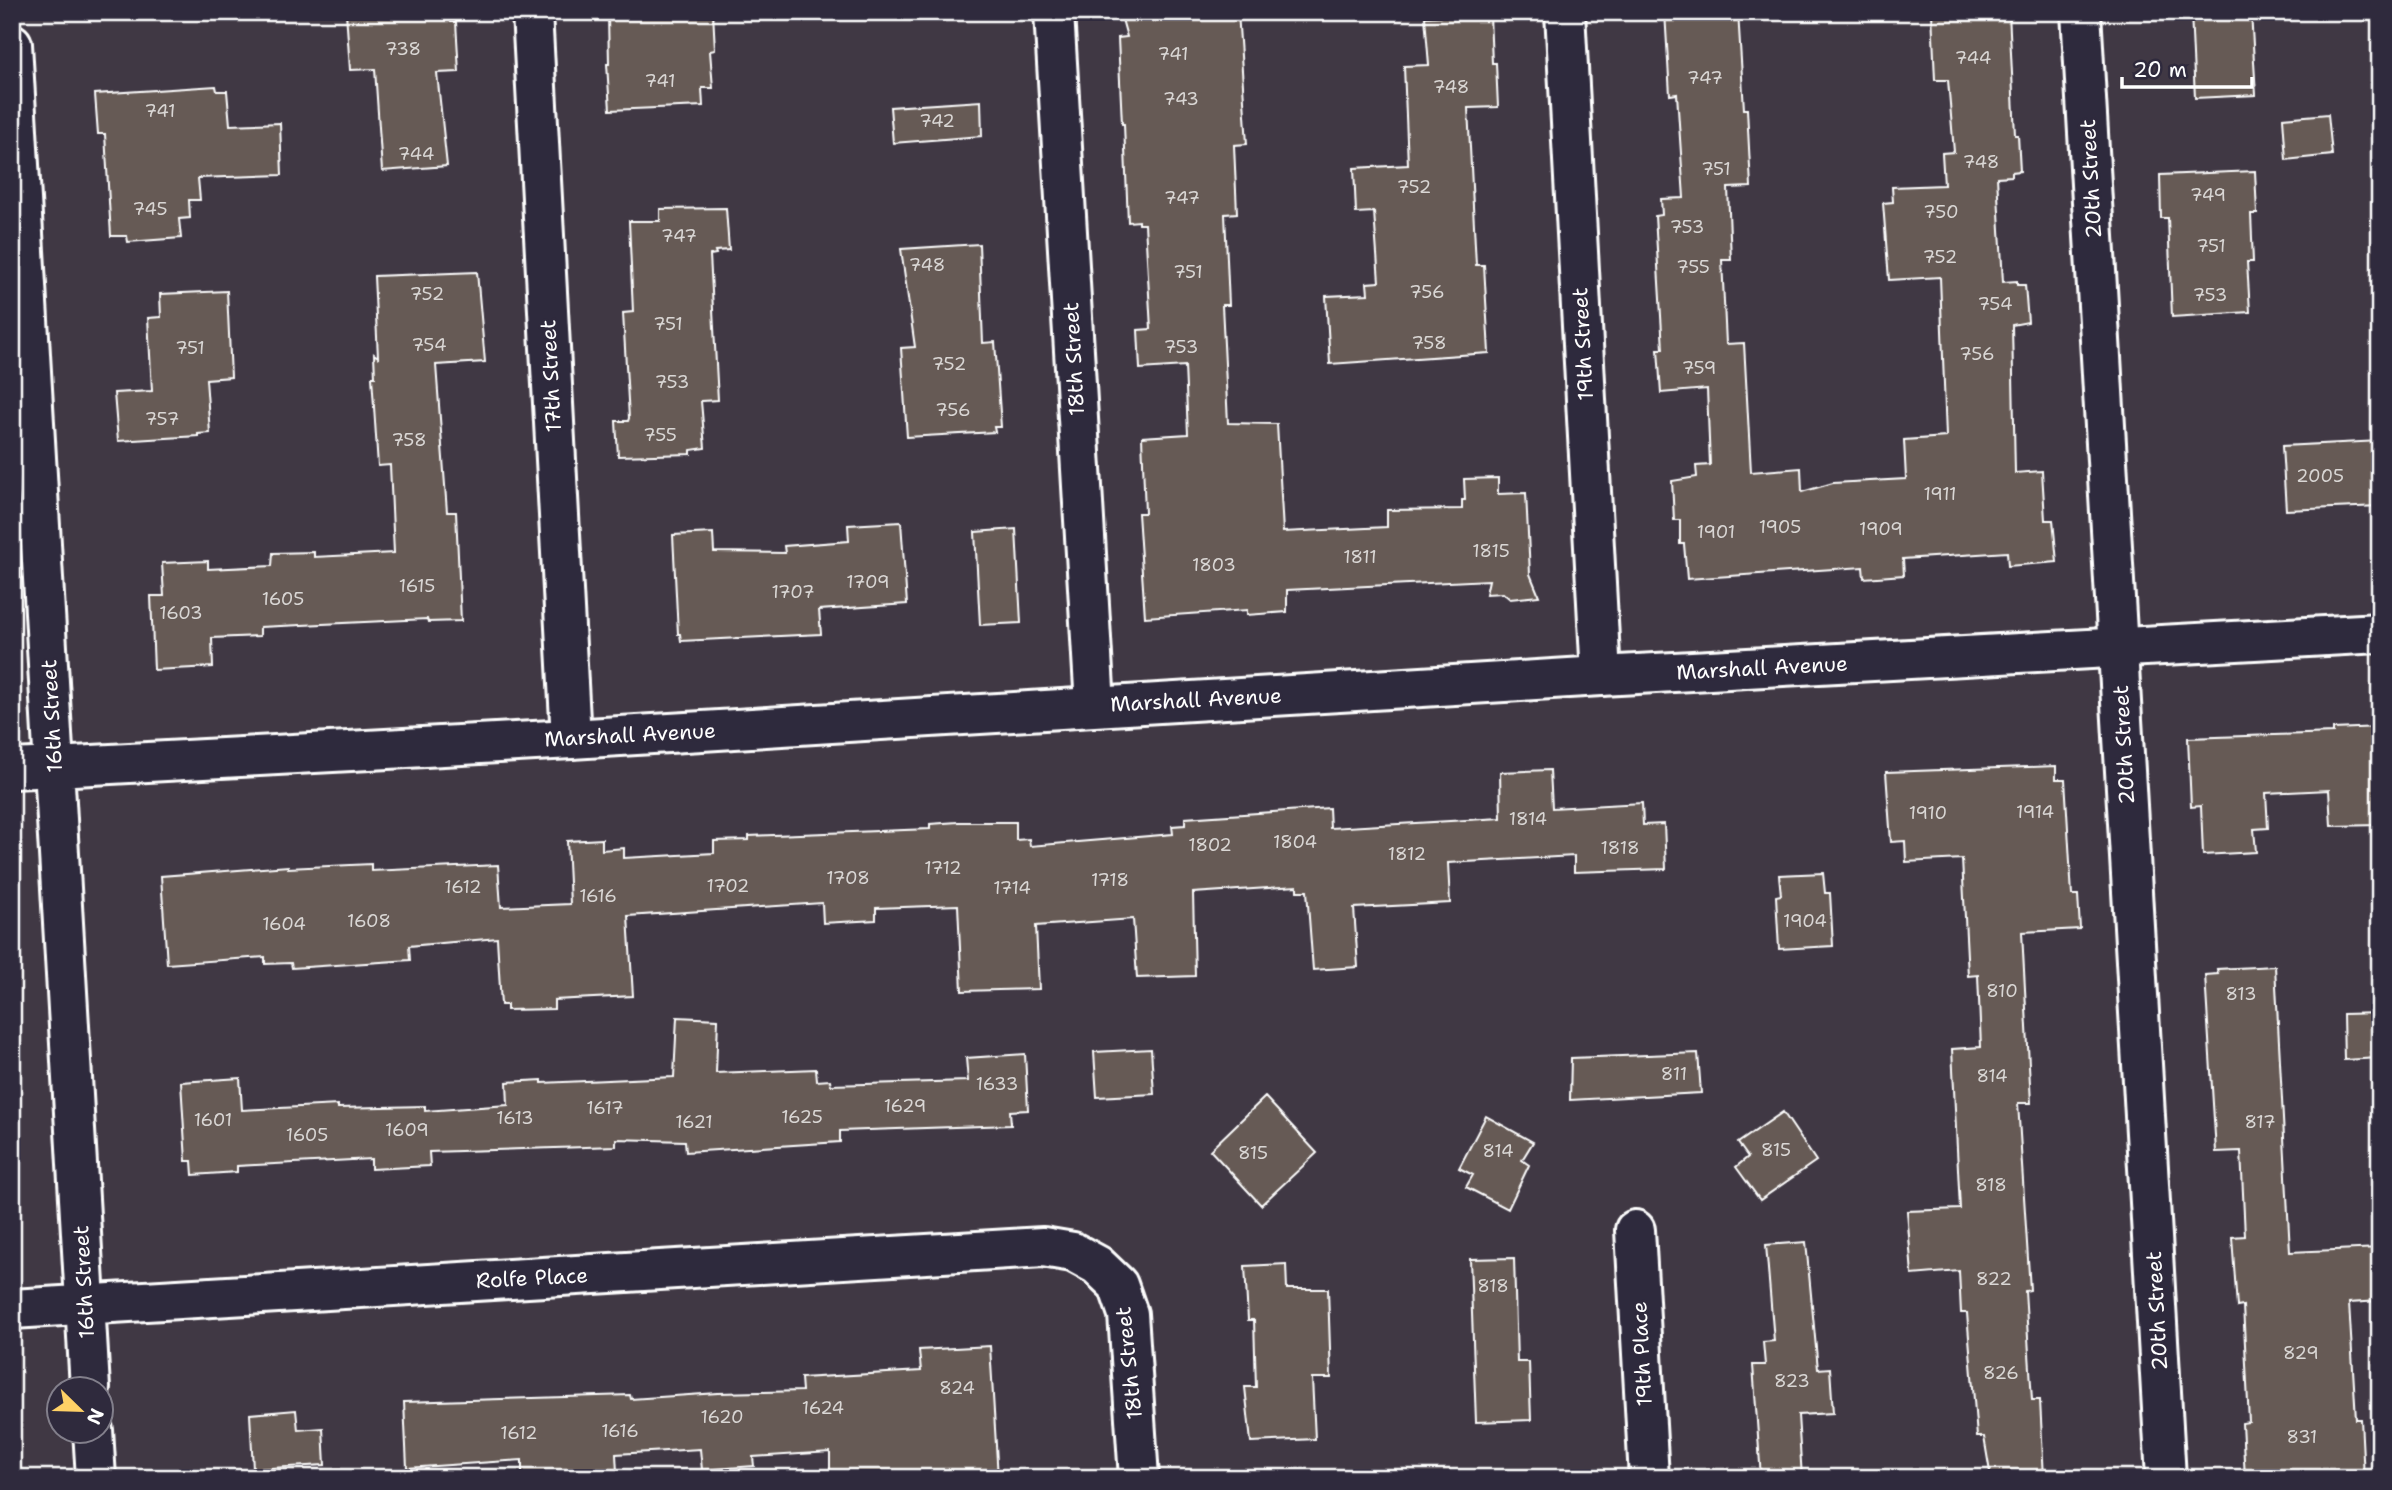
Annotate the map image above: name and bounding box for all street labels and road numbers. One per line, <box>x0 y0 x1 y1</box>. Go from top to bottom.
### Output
street label: 20th Street <box>2074 119 2108 239</box>
street label: 19th Street <box>1566 287 1600 401</box>
street label: 18th Street <box>1057 302 1091 416</box>
street label: 17th Street <box>534 319 568 433</box>
street label: Marshall Avenue <box>1676 650 1848 686</box>
street label: 16th Street <box>35 659 69 773</box>
street label: Marshall Avenue <box>1110 682 1282 718</box>
street label: 20th Street <box>2107 685 2141 805</box>
street label: Marshall Avenue <box>544 717 716 753</box>
street label: 16th Street <box>67 1225 101 1339</box>
street label: 20th Street <box>2140 1251 2174 1371</box>
street label: Rolfe Place <box>475 1261 589 1295</box>
street label: 19th Place <box>1625 1301 1659 1407</box>
street label: 18th Street <box>1109 1305 1149 1421</box>

